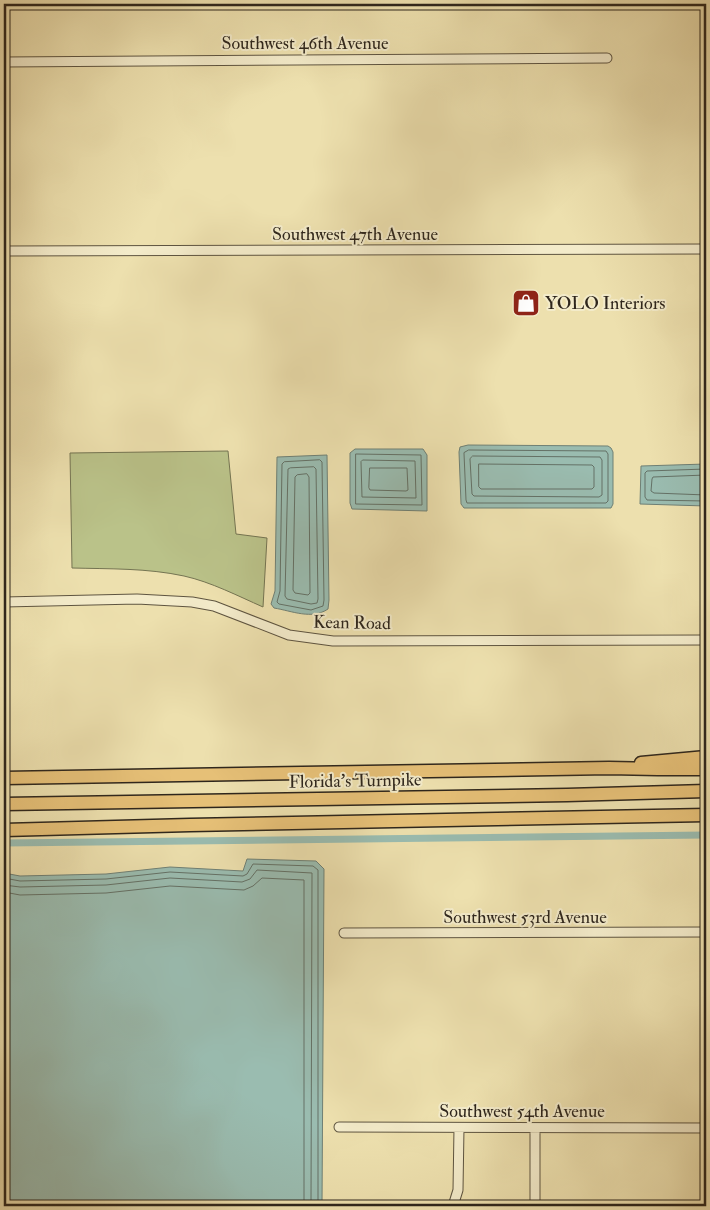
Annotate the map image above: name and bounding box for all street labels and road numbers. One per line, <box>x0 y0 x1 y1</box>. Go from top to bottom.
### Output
street label: Southwest 46th Avenue <box>221 32 389 55</box>
street label: Southwest 47th Avenue <box>272 223 438 246</box>
street label: Kean Road <box>313 611 391 635</box>
street label: Florida's Turnpike <box>288 768 422 794</box>
street label: Southwest 53rd Avenue <box>443 906 607 929</box>
street label: Southwest 54th Avenue <box>439 1100 605 1123</box>

